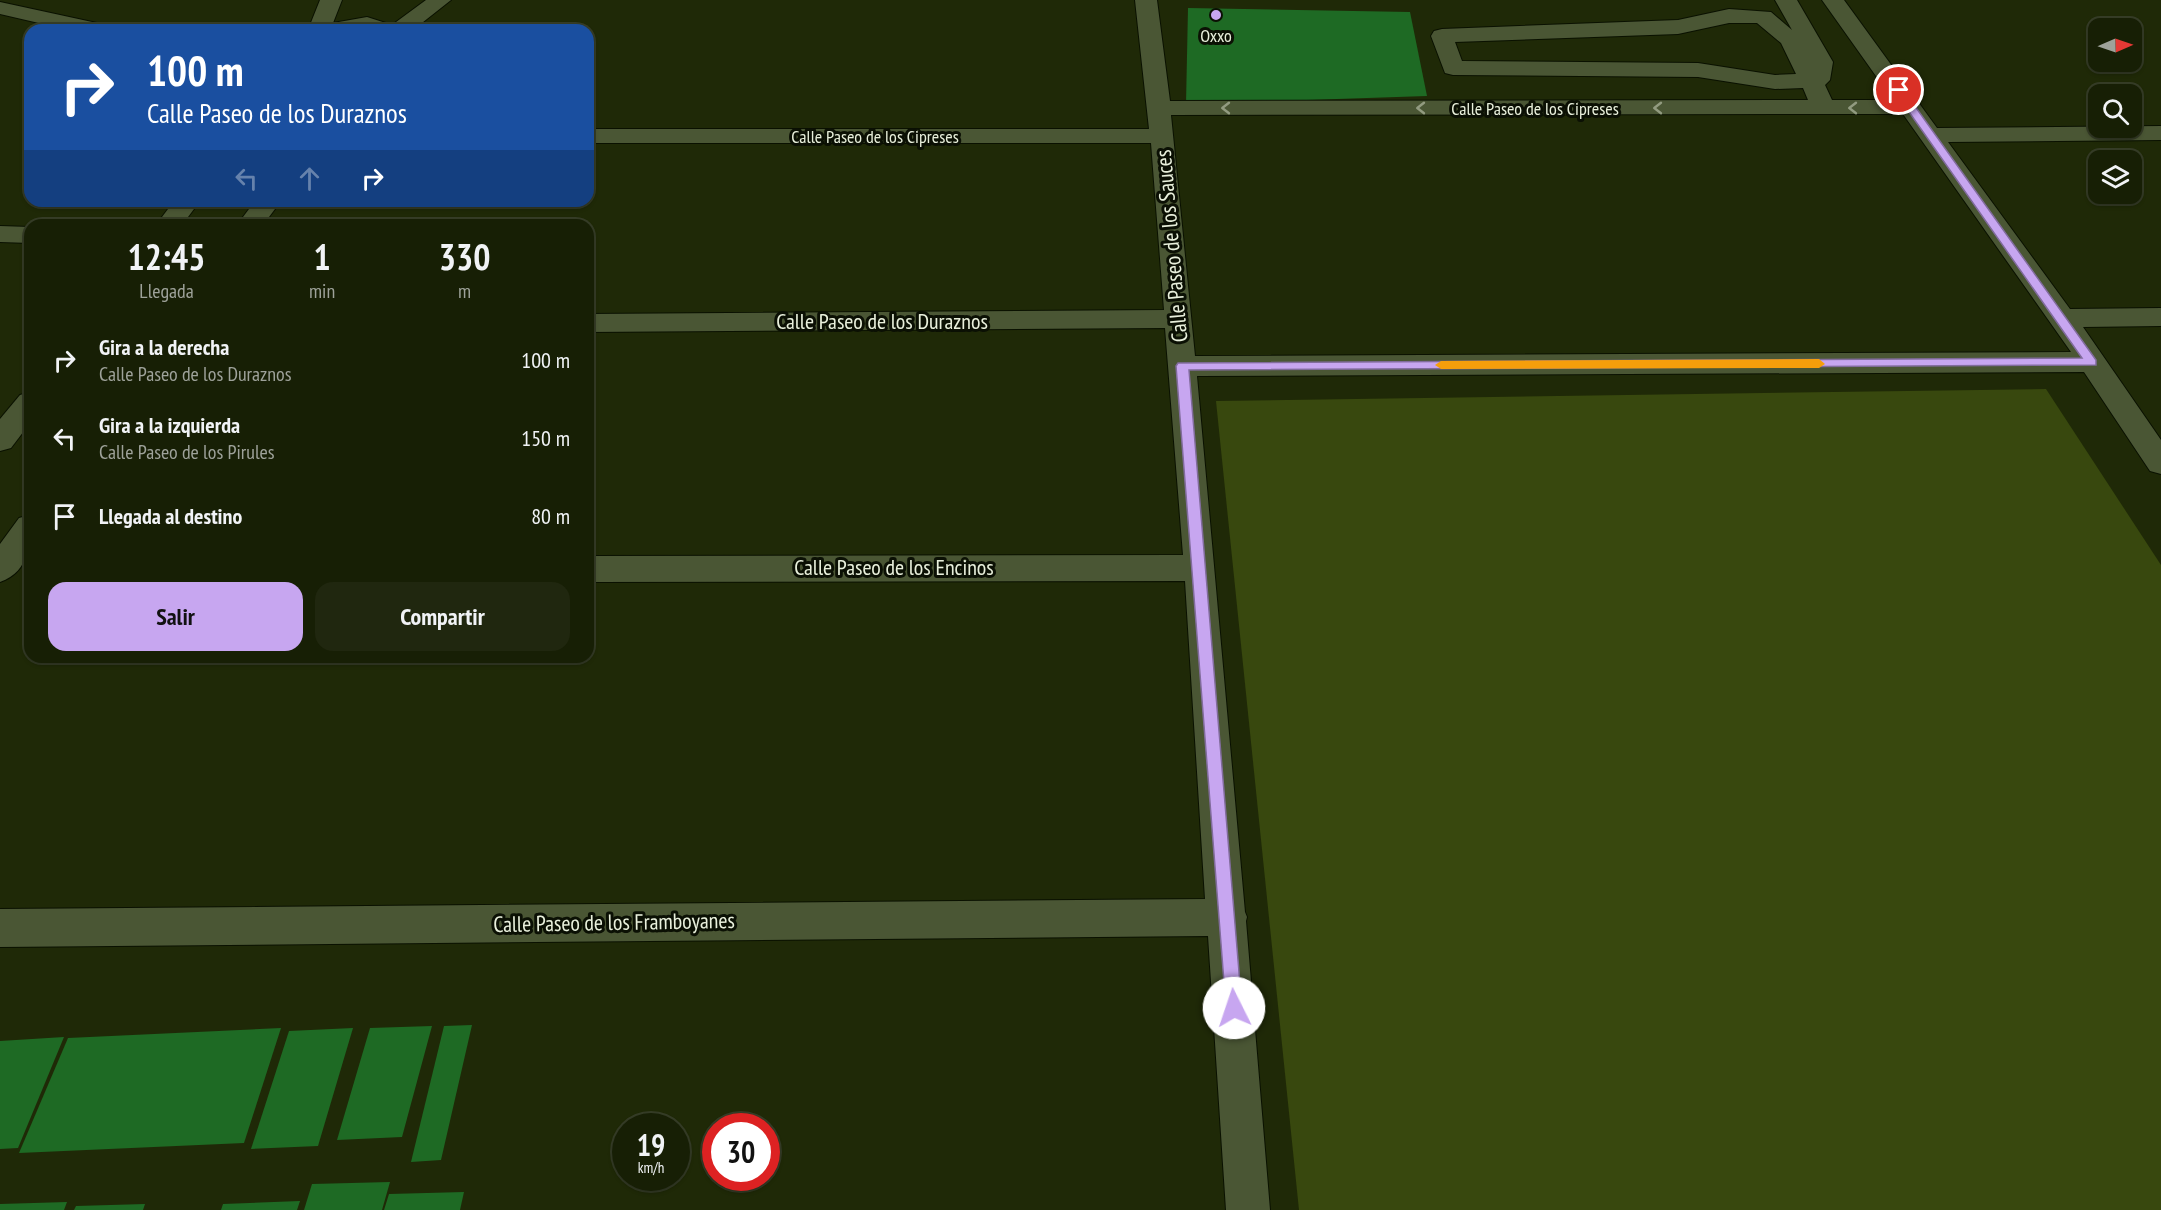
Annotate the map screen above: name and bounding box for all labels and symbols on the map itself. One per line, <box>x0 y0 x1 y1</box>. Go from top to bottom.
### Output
marker: Oxxo <box>1209 8 1223 22</box>
north arrow <box>2088 18 2142 72</box>
place label: Oxxo <box>1200 24 1232 47</box>
pin <box>1873 64 1924 115</box>
street label: Calle Paseo de los Cipreses <box>1451 97 1619 120</box>
one-way arrow <box>1222 102 1231 114</box>
one-way arrow <box>1417 102 1426 114</box>
one-way arrow <box>1654 102 1663 114</box>
one-way arrow <box>1849 102 1858 114</box>
street label: Calle Paseo de los Cipreses <box>791 125 959 148</box>
street label: Calle Paseo de los Sauces <box>1149 149 1193 343</box>
street label: Calle Paseo de los Duraznos <box>776 307 988 335</box>
street label: Calle Paseo de los Encinos <box>794 553 994 581</box>
street label: Calle Paseo de los Framboyanes <box>493 906 735 938</box>
position arrow <box>1202 976 1266 1040</box>
speed limit sign: 30 <box>702 1113 780 1191</box>

